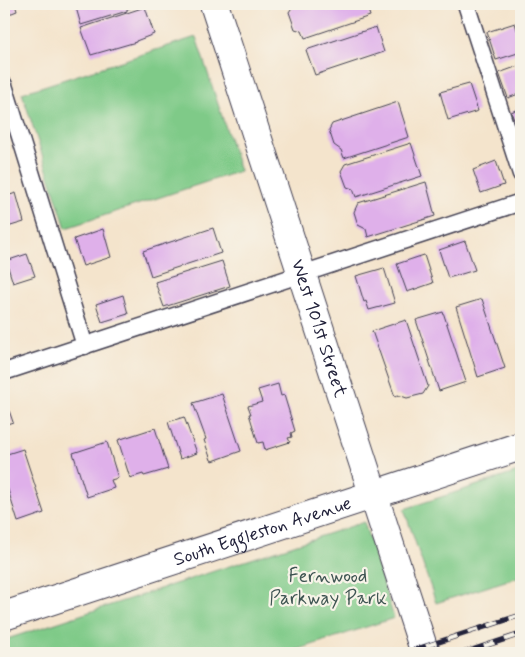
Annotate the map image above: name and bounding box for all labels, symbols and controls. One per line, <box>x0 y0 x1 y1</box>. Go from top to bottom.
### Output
street label: West 101st Street <box>285 256 354 400</box>
street label: South Eggleston Avenue <box>170 490 355 572</box>
park label: Fernwood Parkway Park <box>269 564 387 611</box>

